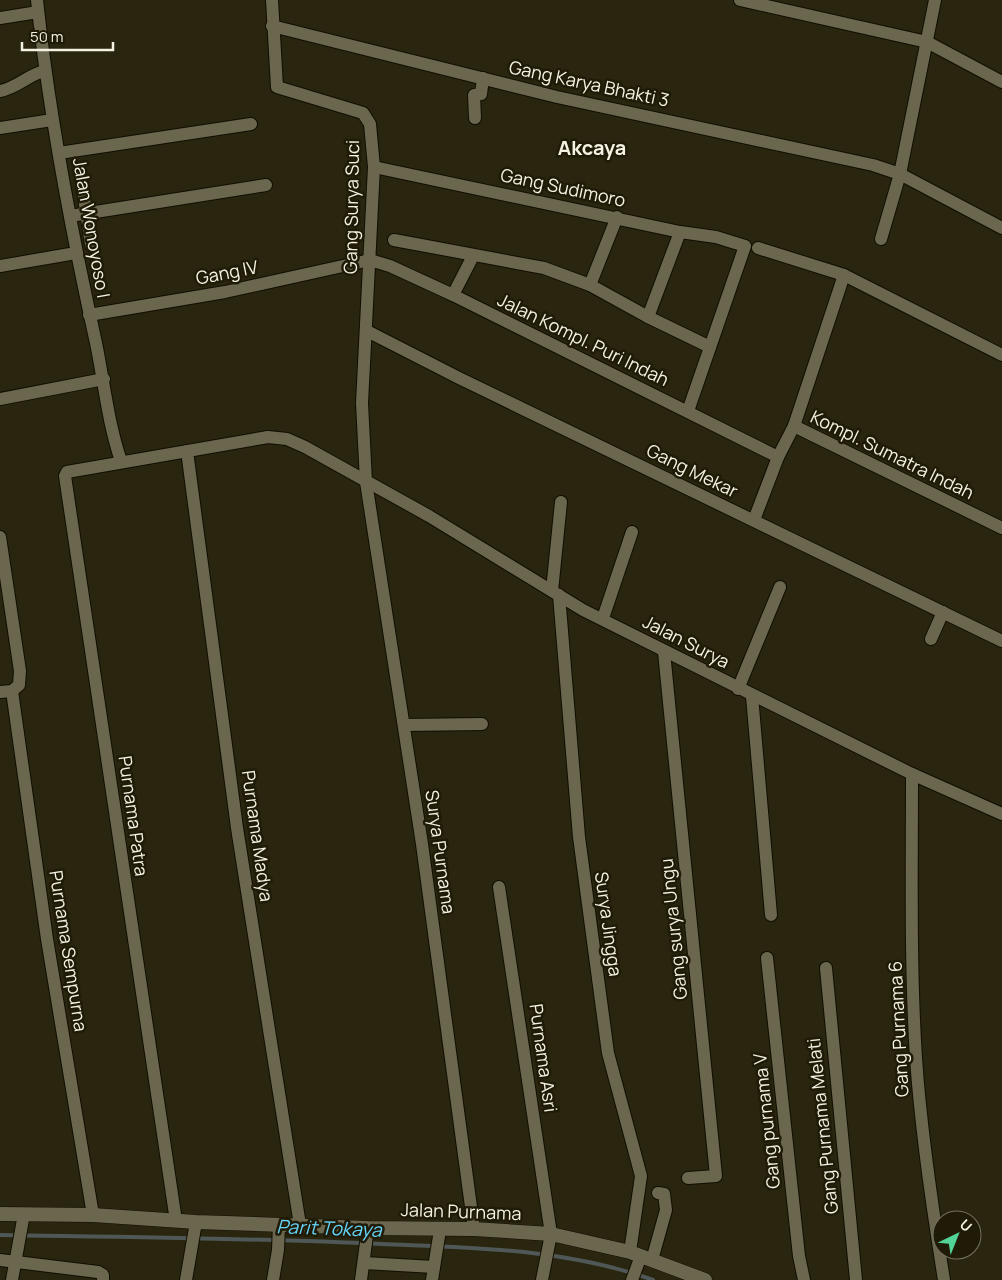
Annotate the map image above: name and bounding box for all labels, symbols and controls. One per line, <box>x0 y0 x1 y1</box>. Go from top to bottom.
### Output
scale bar <box>22 20 114 52</box>
text: 50 m <box>30 26 64 47</box>
street label: Gang Karya Bhakti 3 <box>507 54 671 112</box>
district label: Akcaya <box>558 134 626 161</box>
street label: Gang Surya Suci <box>338 140 364 274</box>
street label: Jalan Wonoyoso I <box>68 156 116 300</box>
street label: Gang Sudimoro <box>499 162 628 212</box>
street label: Gang IV <box>194 254 260 290</box>
street label: Jalan Kompl. Puri Indah <box>494 287 673 391</box>
street label: Kompl. Sumatra Indah <box>807 404 978 504</box>
street label: Gang Mekar <box>643 438 743 503</box>
street label: Jalan Surya <box>639 609 734 673</box>
street label: Purnama Patra <box>114 754 154 878</box>
street label: Purnama Madya <box>237 769 279 903</box>
street label: Surya Purnama <box>420 788 462 915</box>
street label: Gang surya Ungu <box>654 857 692 1001</box>
street label: Purnama Sempurna <box>44 869 94 1033</box>
street label: Surya Jingga <box>590 870 628 978</box>
street label: Gang Purnama 6 <box>882 960 914 1098</box>
street label: Purnama Asri <box>525 1002 563 1114</box>
street label: Gang Purnama Melati <box>801 1037 843 1215</box>
street label: Gang purnama V <box>747 1052 785 1190</box>
street label: Jalan Purnama <box>400 1197 522 1225</box>
north arrow <box>932 1210 982 1260</box>
water label: Parit Tokaya <box>276 1213 383 1243</box>
text: U <box>956 1215 976 1236</box>

